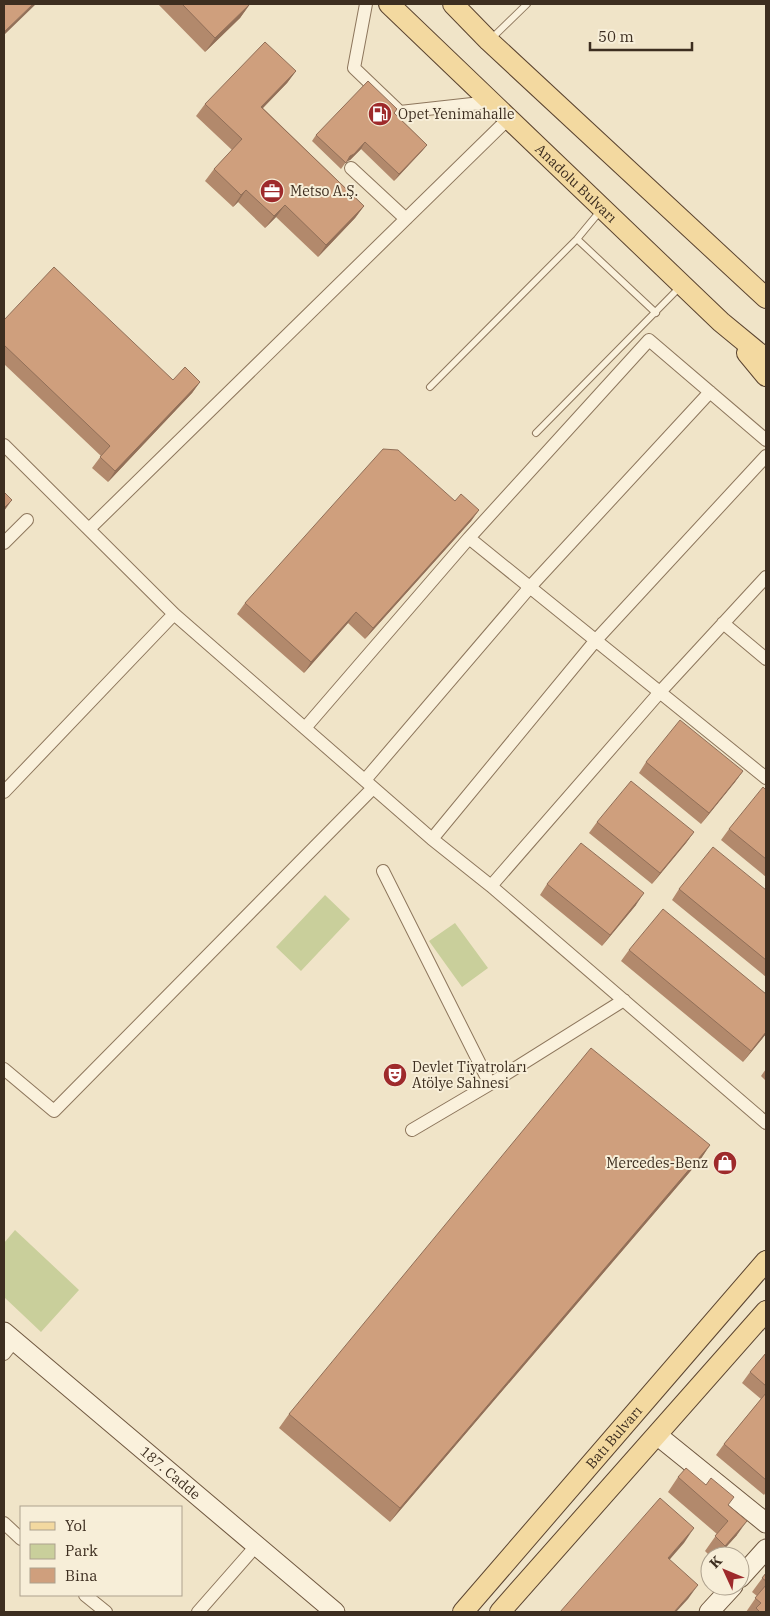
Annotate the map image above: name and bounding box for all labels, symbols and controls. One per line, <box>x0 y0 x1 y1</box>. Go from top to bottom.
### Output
scale bar <box>590 20 692 52</box>
text: 50 m <box>598 27 634 46</box>
fuel station icon: Opet Yenimahalle <box>367 101 393 127</box>
place label: Opet Yenimahalle <box>398 105 514 123</box>
street label: Anadolu Bulvarı <box>531 140 621 226</box>
office icon: Metso A.Ş. <box>259 178 285 204</box>
place label: Metso A.Ş. <box>290 182 358 200</box>
place label: Devlet Tiyatroları Atölye Sahnesi <box>412 1058 527 1092</box>
theatre icon: Devlet Tiyatroları Atölye Sahnesi <box>382 1062 408 1088</box>
shop icon: Mercedes-Benz <box>712 1150 738 1176</box>
place label: Mercedes-Benz <box>606 1154 708 1172</box>
street label: Batı Bulvarı <box>582 1402 646 1472</box>
street label: 187. Cadde <box>137 1442 204 1503</box>
legend <box>20 1506 182 1596</box>
text: Yol <box>65 1516 86 1535</box>
text: Park <box>65 1541 98 1560</box>
north arrow <box>700 1546 750 1596</box>
text: K <box>705 1552 726 1572</box>
text: Bina <box>65 1566 98 1585</box>

